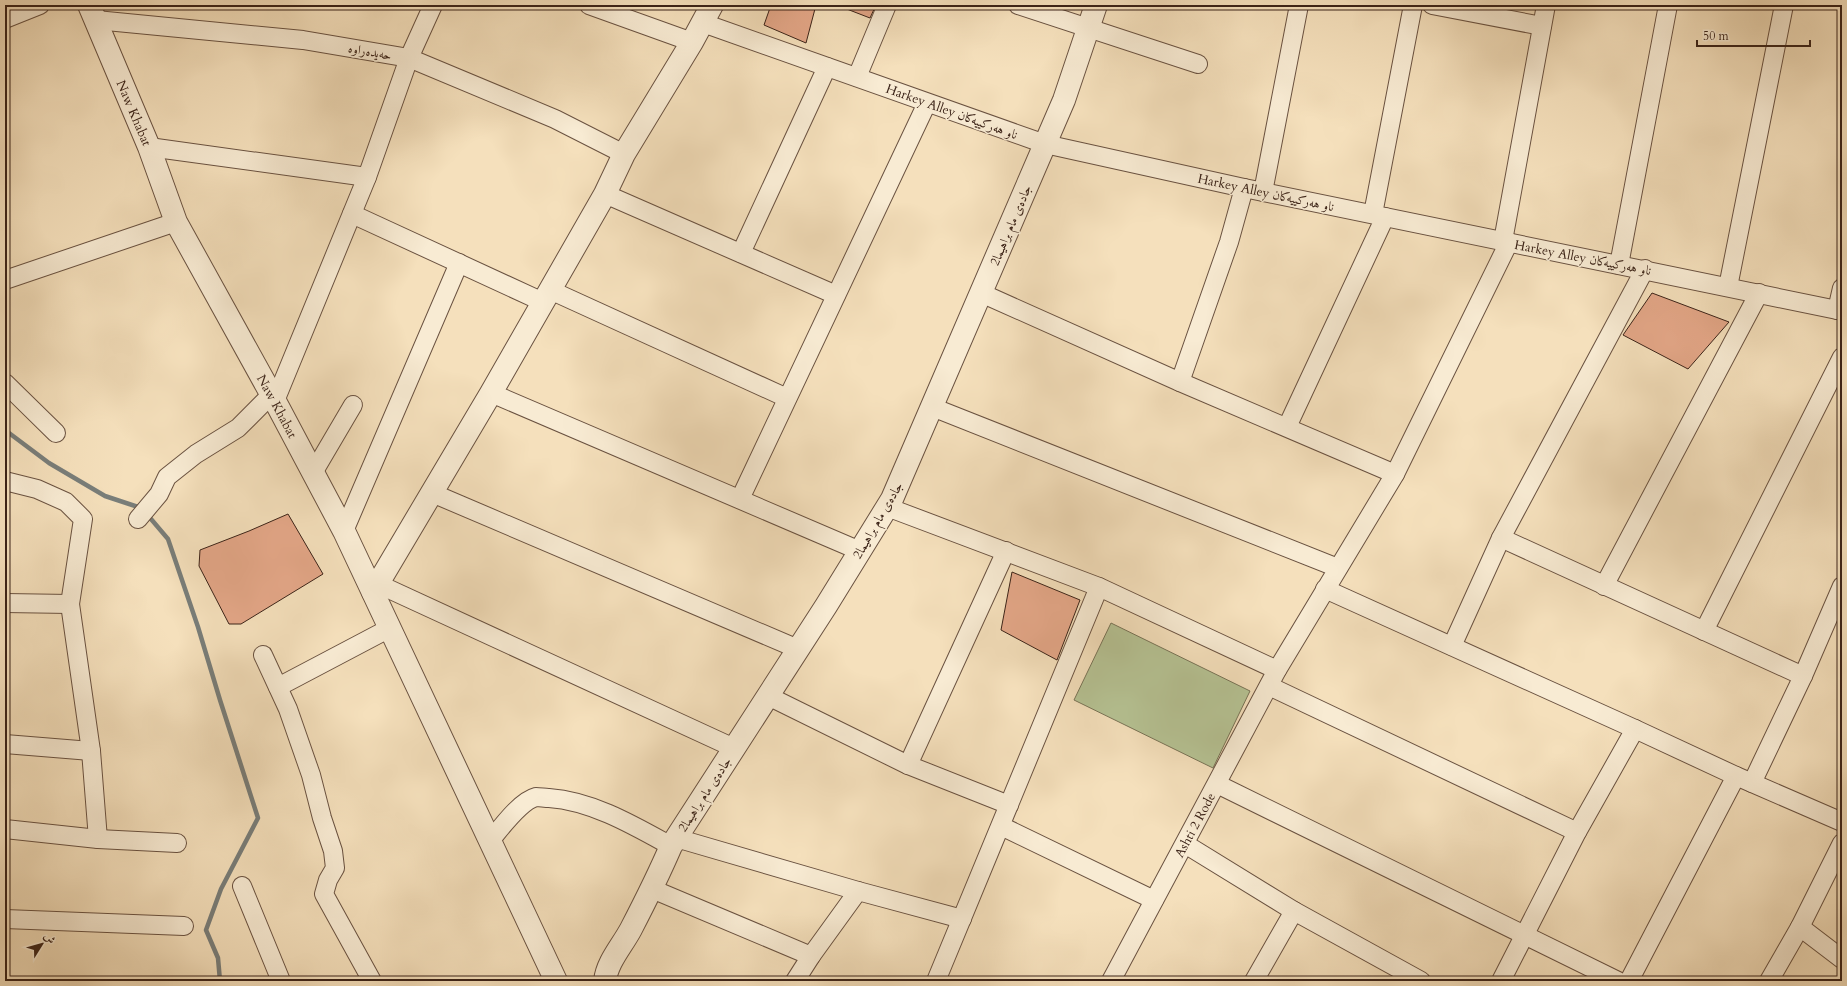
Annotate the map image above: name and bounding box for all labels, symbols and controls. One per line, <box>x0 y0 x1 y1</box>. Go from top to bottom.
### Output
scale bar <box>1697 22 1810 48</box>
text: 50 m <box>1703 28 1730 44</box>
street label: حەیدەراوە <box>347 39 393 65</box>
street label: Naw Khabat <box>112 77 155 149</box>
street label: Harkey Alley ناو هەركييەكان <box>883 80 1020 144</box>
street label: Harkey Alley ناو هەركييەكان <box>1196 170 1336 216</box>
street label: جادەی مام براهیما2 <box>986 182 1038 269</box>
street label: Harkey Alley ناو هەركييەكان <box>1513 236 1653 280</box>
street label: Naw Khabat <box>252 371 301 441</box>
street label: جادەی مام براهیما2 <box>849 479 909 563</box>
street label: جادەی مام براهیما2 <box>674 753 738 837</box>
street label: Ashti 2 Rode <box>1171 790 1220 861</box>
north arrow <box>22 924 62 964</box>
text: ش <box>40 929 59 947</box>

